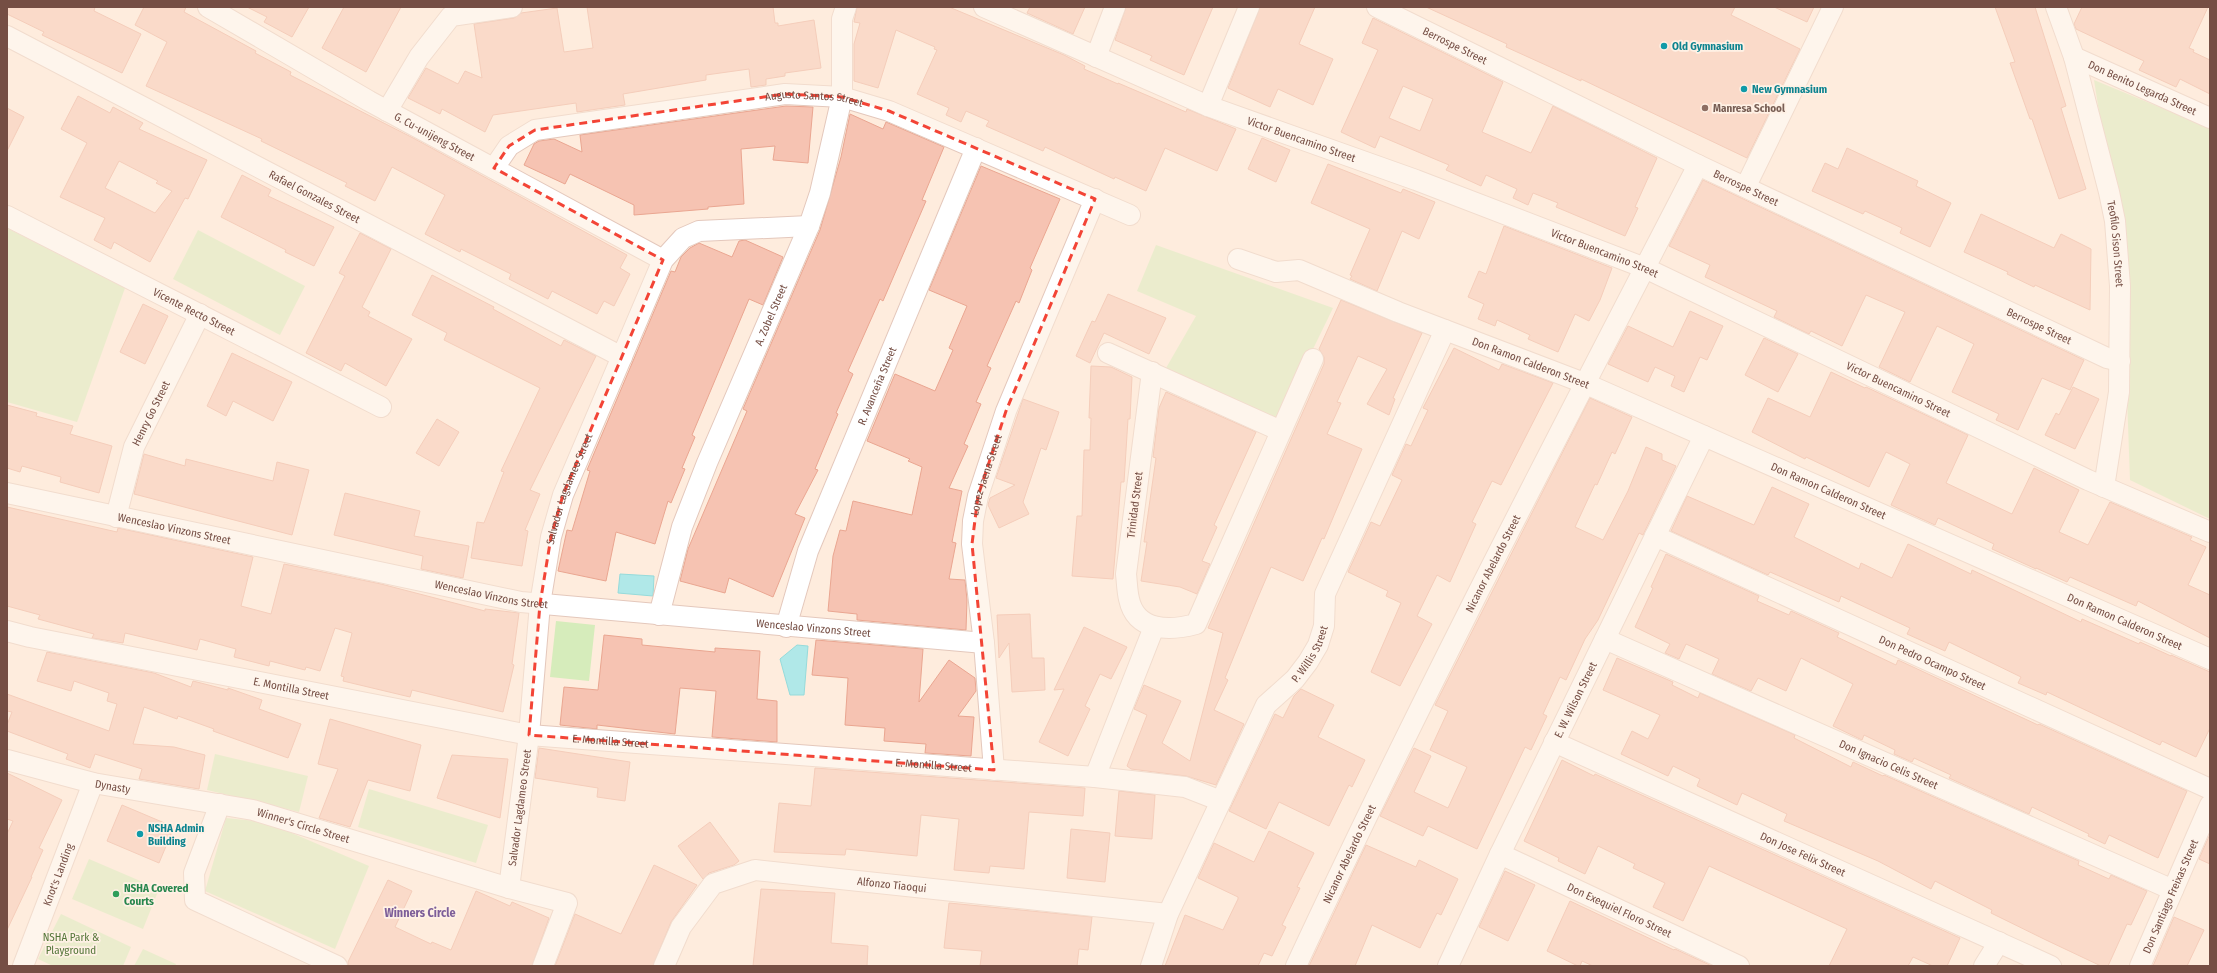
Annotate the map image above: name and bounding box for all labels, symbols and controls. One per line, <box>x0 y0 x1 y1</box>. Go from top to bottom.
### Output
street label: Berrospe Street <box>1421 24 1490 67</box>
place label: Old Gymnasium <box>1672 40 1743 53</box>
marker: Old Gymnasium <box>1659 41 1669 51</box>
street label: Don Benito Legarda Street <box>2086 58 2199 118</box>
place label: New Gymnasium <box>1752 83 1827 96</box>
marker: New Gymnasium <box>1739 84 1749 94</box>
street label: Augusto Santos Street <box>764 87 865 110</box>
place label: Manresa School <box>1713 102 1786 115</box>
marker: Manresa School <box>1700 103 1710 113</box>
street label: G. Cu-unijeng Street <box>392 109 477 164</box>
street label: Victor Buencamino Street <box>1245 114 1358 165</box>
street label: Rafael Gonzales Street <box>267 167 363 226</box>
street label: Berrospe Street <box>1712 167 1781 209</box>
street label: Teofilo Sison Street <box>2104 199 2127 288</box>
street label: Victor Buencamino Street <box>1549 226 1661 280</box>
street label: A. Zobel Street <box>752 282 790 347</box>
street label: Vicente Recto Street <box>151 285 238 338</box>
street label: Berrospe Street <box>2005 305 2074 347</box>
street label: Don Ramon Calderon Street <box>1470 334 1592 391</box>
street label: R. Avanceña Street <box>855 344 899 427</box>
street label: Victor Buencamino Street <box>1844 359 1953 420</box>
street label: Henry Go Street <box>129 378 173 448</box>
street label: Salvador Lagdameo Street <box>543 431 595 545</box>
street label: Lopez-Jaena Street <box>968 432 1004 517</box>
street label: Don Ramon Calderon Street <box>1769 460 1888 522</box>
street label: Trinidad Street <box>1124 471 1146 539</box>
street label: Wenceslao Vinzons Street <box>117 510 232 547</box>
street label: Nicanor Abelardo Street <box>1463 512 1523 615</box>
street label: Wenceslao Vinzons Street <box>434 577 549 611</box>
street label: Don Ramon Calderon Street <box>2065 590 2185 653</box>
street label: Wenceslao Vinzons Street <box>755 616 872 639</box>
street label: P. Willis Street <box>1289 624 1330 685</box>
street label: Don Pedro Ocampo Street <box>1877 633 1988 693</box>
street label: E. W. Wilson Street <box>1551 659 1599 740</box>
street label: E. Montilla Street <box>252 675 331 702</box>
street label: E. Montilla Street <box>572 732 650 750</box>
street label: Don Ignacio Celis Street <box>1837 737 1940 792</box>
street label: Salvador Lagdameo Street <box>505 748 534 867</box>
street label: E. Montilla Street <box>895 756 973 774</box>
street label: Dynasty <box>94 777 131 796</box>
street label: Nicanor Abelardo Street <box>1320 802 1378 905</box>
street label: Winner's Circle Street <box>256 805 352 846</box>
place label: NSHA Admin Building <box>148 822 204 848</box>
marker: NSHA Admin Building <box>135 829 145 839</box>
street label: Don Jose Felix Street <box>1758 829 1848 879</box>
street label: Don Santiago Freixas Street <box>2140 837 2201 955</box>
street label: Knot's Landing <box>40 841 76 908</box>
street label: Alfonzo Tiaoqui <box>856 874 927 895</box>
street label: Don Exequiel Floro Street <box>1565 880 1674 940</box>
place label: NSHA Covered Courts <box>124 882 188 908</box>
marker: NSHA Covered Courts <box>111 889 121 899</box>
district label: Winners Circle <box>384 906 456 920</box>
park label: NSHA Park & Playground <box>43 931 99 957</box>

